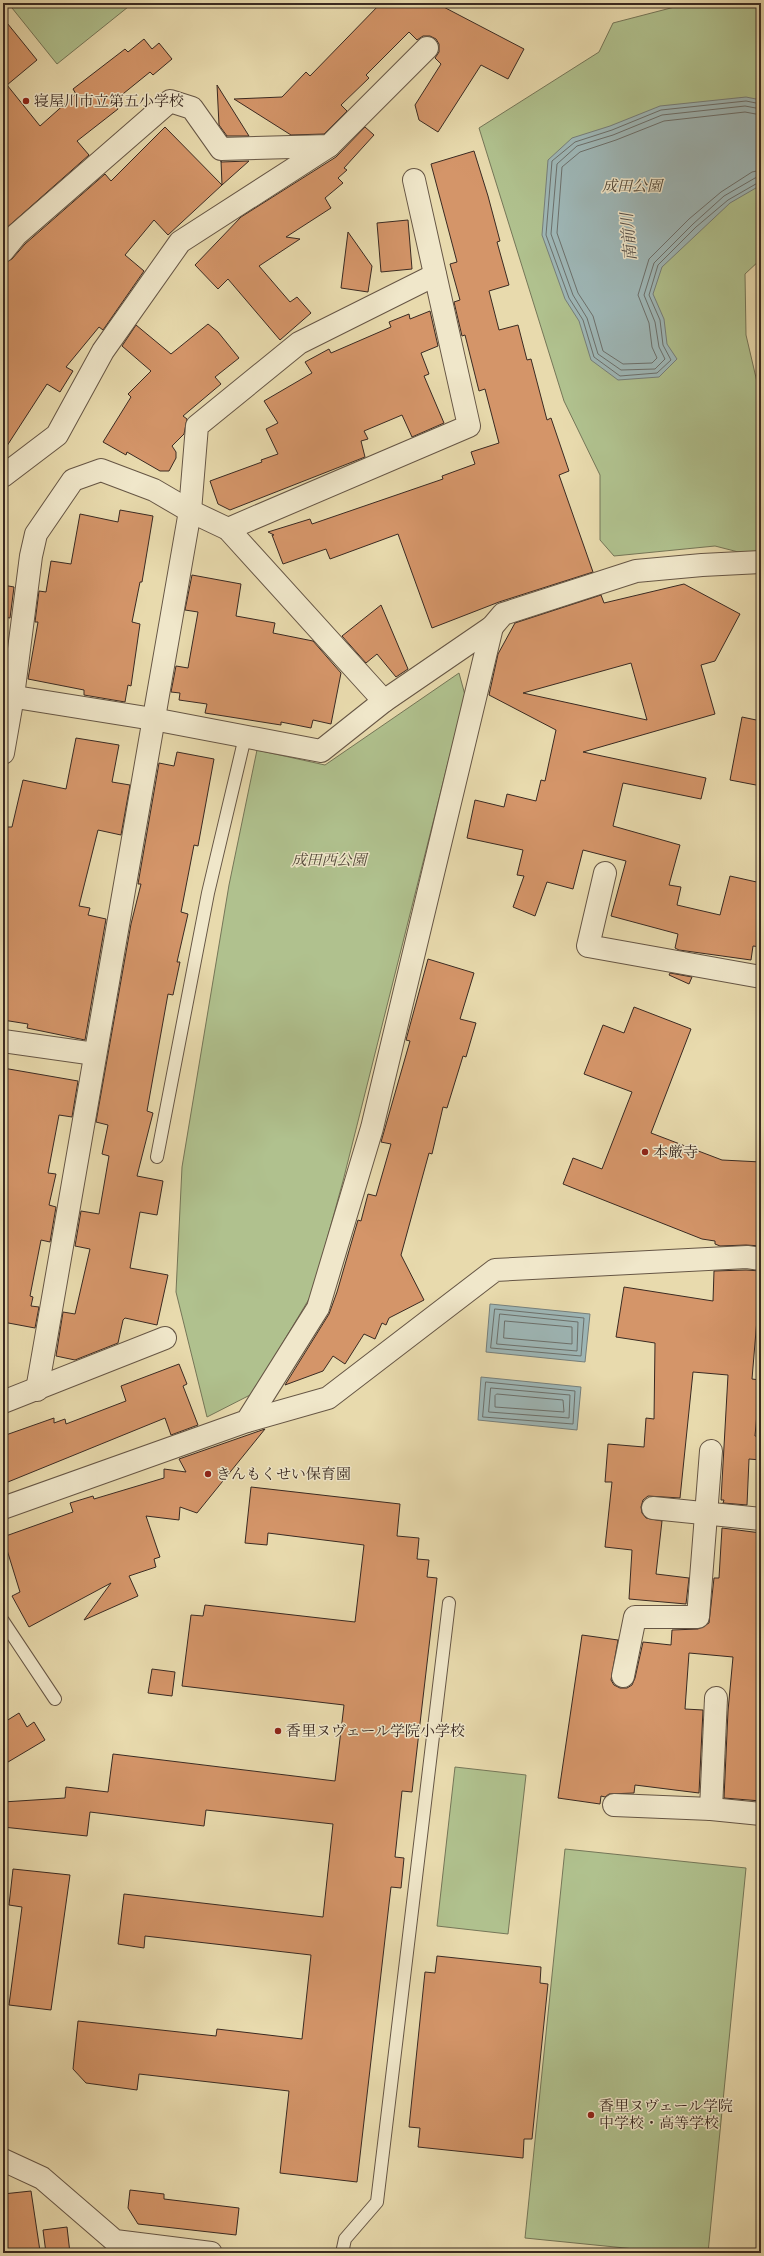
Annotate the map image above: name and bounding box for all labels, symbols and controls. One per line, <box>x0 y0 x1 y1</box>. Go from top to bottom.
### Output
place label: 寝屋川市立第五小学校 <box>34 91 184 111</box>
marker: 寝屋川市立第五小学校 <box>21 96 31 106</box>
park label: 成田公園 <box>602 176 665 196</box>
water label: 南前川 <box>616 210 642 262</box>
park label: 成田西公園 <box>291 850 369 870</box>
place label: 本厳寺 <box>653 1142 698 1162</box>
marker: 本厳寺 <box>640 1147 650 1157</box>
place label: きんもくせい保育園 <box>216 1464 351 1484</box>
marker: きんもくせい保育園 <box>203 1469 213 1479</box>
place label: 香里ヌヴェール学院小学校 <box>286 1721 465 1741</box>
marker: 香里ヌヴェール学院小学校 <box>273 1726 283 1736</box>
place label: 香里ヌヴェール学院 中学校・高等学校 <box>599 2096 733 2133</box>
marker: 香里ヌヴェール学院 中学校・高等学校 <box>586 2110 596 2120</box>

